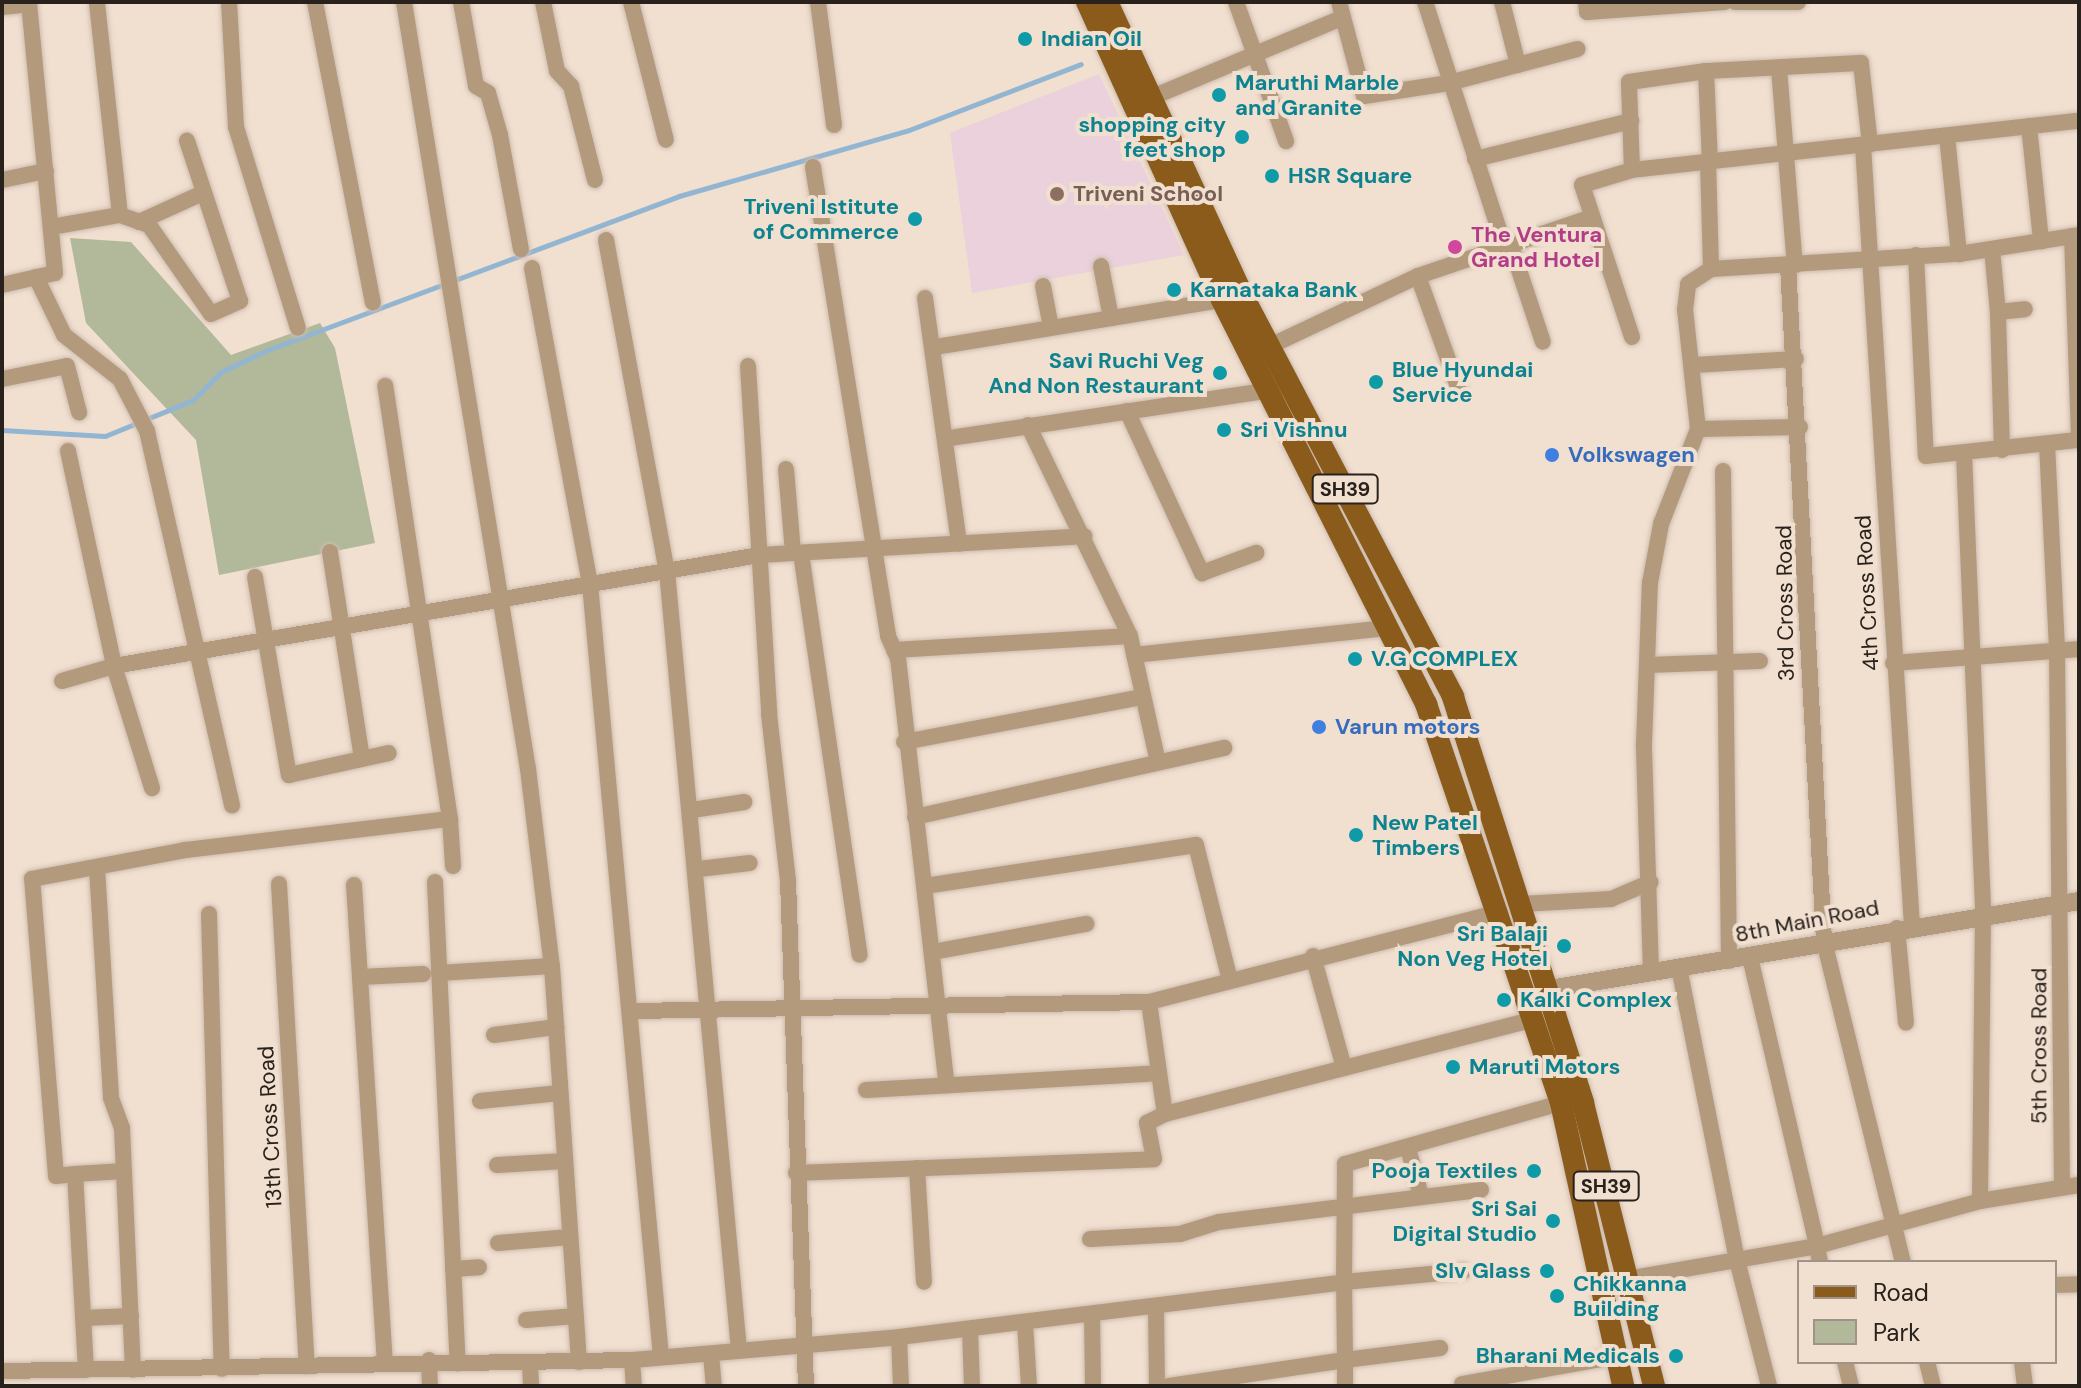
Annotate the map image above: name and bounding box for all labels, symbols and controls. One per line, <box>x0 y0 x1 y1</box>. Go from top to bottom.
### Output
place label: Indian Oil <box>1041 26 1142 52</box>
marker: Indian Oil <box>1016 30 1034 48</box>
place label: Maruthi Marble and Granite <box>1235 69 1399 120</box>
marker: Maruthi Marble and Granite <box>1210 86 1228 104</box>
place label: shopping city feet shop <box>1078 111 1226 162</box>
marker: shopping city feet shop <box>1233 128 1251 146</box>
place label: HSR Square <box>1288 163 1412 189</box>
marker: HSR Square <box>1263 167 1281 185</box>
place label: Triveni School <box>1073 181 1223 207</box>
marker: Triveni School <box>1048 185 1066 203</box>
place label: Triveni Istitute of Commerce <box>743 193 899 244</box>
marker: Triveni Istitute of Commerce <box>906 210 924 228</box>
place label: The Ventura Grand Hotel <box>1471 221 1602 272</box>
marker: The Ventura Grand Hotel <box>1446 238 1464 256</box>
place label: Karnataka Bank <box>1190 277 1358 303</box>
marker: Karnataka Bank <box>1165 281 1183 299</box>
place label: Savi Ruchi Veg And Non Restaurant <box>988 347 1204 398</box>
place label: Blue Hyundai Service <box>1392 356 1533 408</box>
marker: Savi Ruchi Veg And Non Restaurant <box>1211 364 1229 382</box>
marker: Blue Hyundai Service <box>1367 373 1385 391</box>
place label: Sri Vishnu <box>1240 417 1347 443</box>
marker: Sri Vishnu <box>1215 421 1233 439</box>
place label: Volkswagen <box>1568 442 1695 468</box>
marker: Volkswagen <box>1543 446 1561 464</box>
road number: SH39 <box>1311 473 1379 505</box>
street label: 4th Cross Road <box>1850 514 1884 672</box>
street label: 3rd Cross Road <box>1770 525 1800 681</box>
place label: V.G COMPLEX <box>1371 646 1518 672</box>
marker: V.G COMPLEX <box>1346 650 1364 668</box>
place label: Varun motors <box>1335 714 1480 740</box>
marker: Varun motors <box>1310 718 1328 736</box>
place label: New Patel Timbers <box>1372 809 1478 860</box>
marker: New Patel Timbers <box>1347 826 1365 844</box>
street label: 8th Main Road <box>1733 894 1881 948</box>
place label: Sri Balaji Non Veg Hotel <box>1397 920 1548 972</box>
marker: Sri Balaji Non Veg Hotel <box>1555 937 1573 955</box>
street label: 5th Cross Road <box>2026 968 2052 1124</box>
place label: Kalki Complex <box>1520 987 1672 1013</box>
marker: Kalki Complex <box>1495 991 1513 1009</box>
street label: 13th Cross Road <box>253 1045 287 1209</box>
place label: Maruti Motors <box>1469 1054 1620 1080</box>
marker: Maruti Motors <box>1444 1058 1462 1076</box>
place label: Pooja Textiles <box>1372 1158 1518 1184</box>
marker: Pooja Textiles <box>1525 1162 1543 1180</box>
road number: SH39 <box>1572 1170 1640 1202</box>
place label: Sri Sai Digital Studio <box>1393 1195 1537 1246</box>
marker: Sri Sai Digital Studio <box>1544 1212 1562 1230</box>
place label: Slv Glass <box>1435 1258 1531 1284</box>
legend <box>1797 1260 2057 1364</box>
marker: Slv Glass <box>1538 1262 1556 1280</box>
place label: Chikkanna Building <box>1573 1270 1687 1322</box>
text: Road <box>1873 1277 1929 1308</box>
marker: Chikkanna Building <box>1548 1287 1566 1305</box>
text: Park <box>1873 1317 1920 1348</box>
place label: Bharani Medicals <box>1476 1343 1660 1369</box>
marker: Bharani Medicals <box>1667 1347 1685 1365</box>

